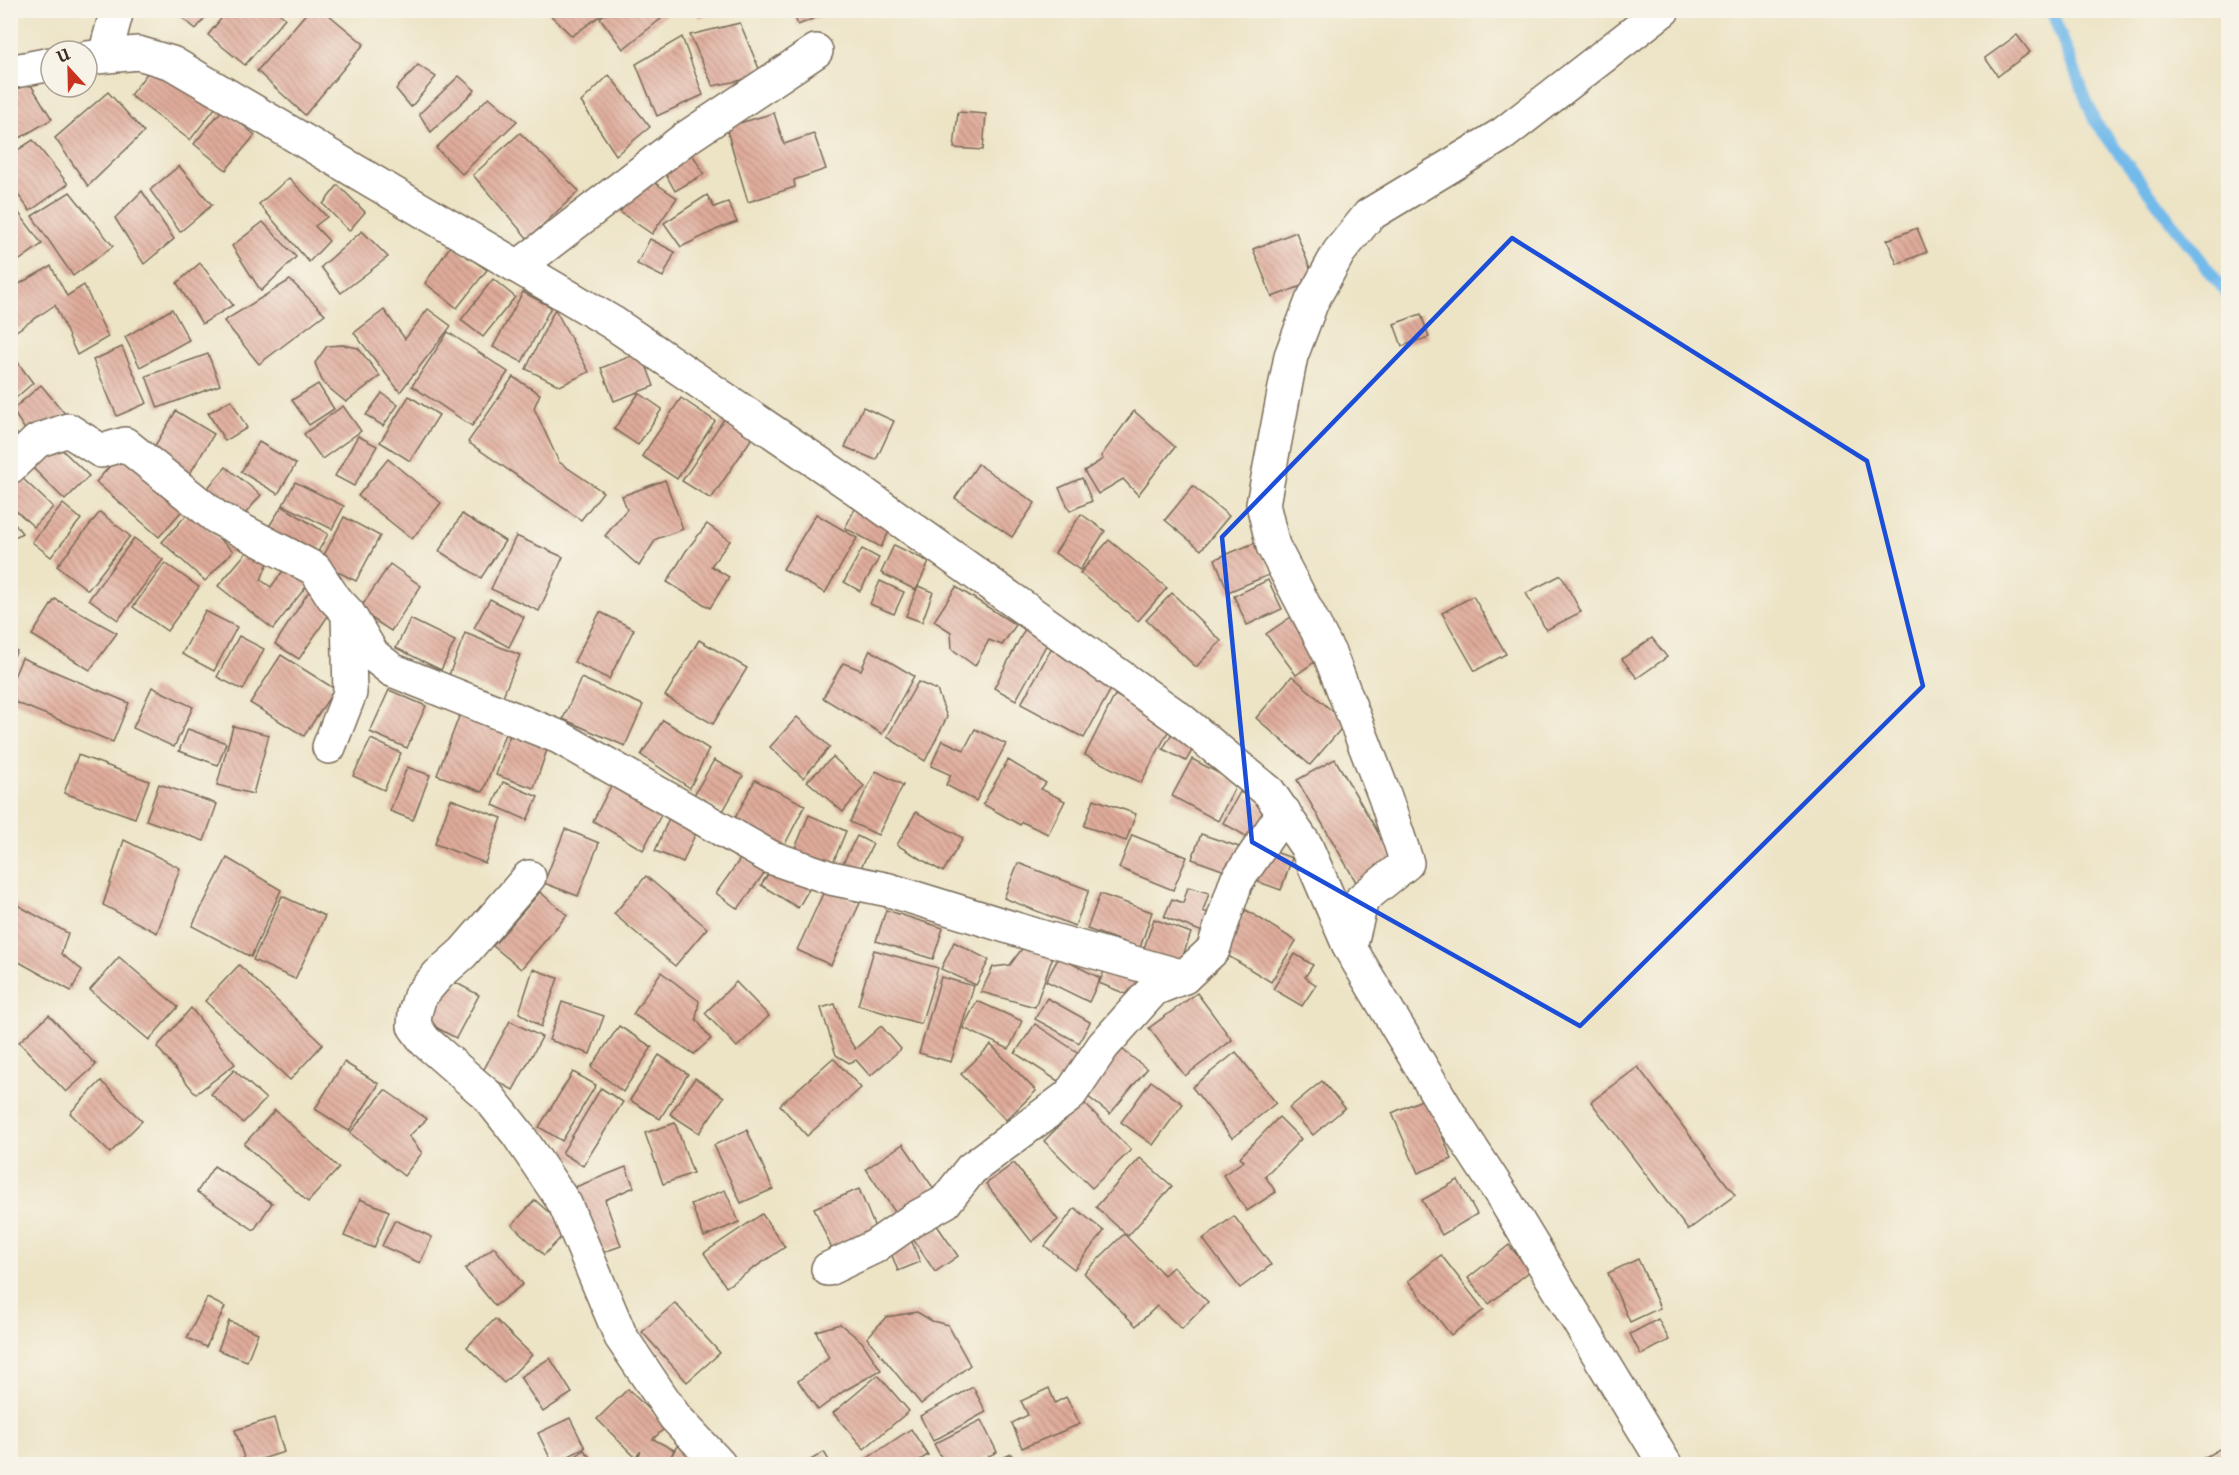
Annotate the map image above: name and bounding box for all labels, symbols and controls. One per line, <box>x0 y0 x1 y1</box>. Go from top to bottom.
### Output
north arrow <box>39 39 99 99</box>
text: U <box>53 44 73 67</box>

